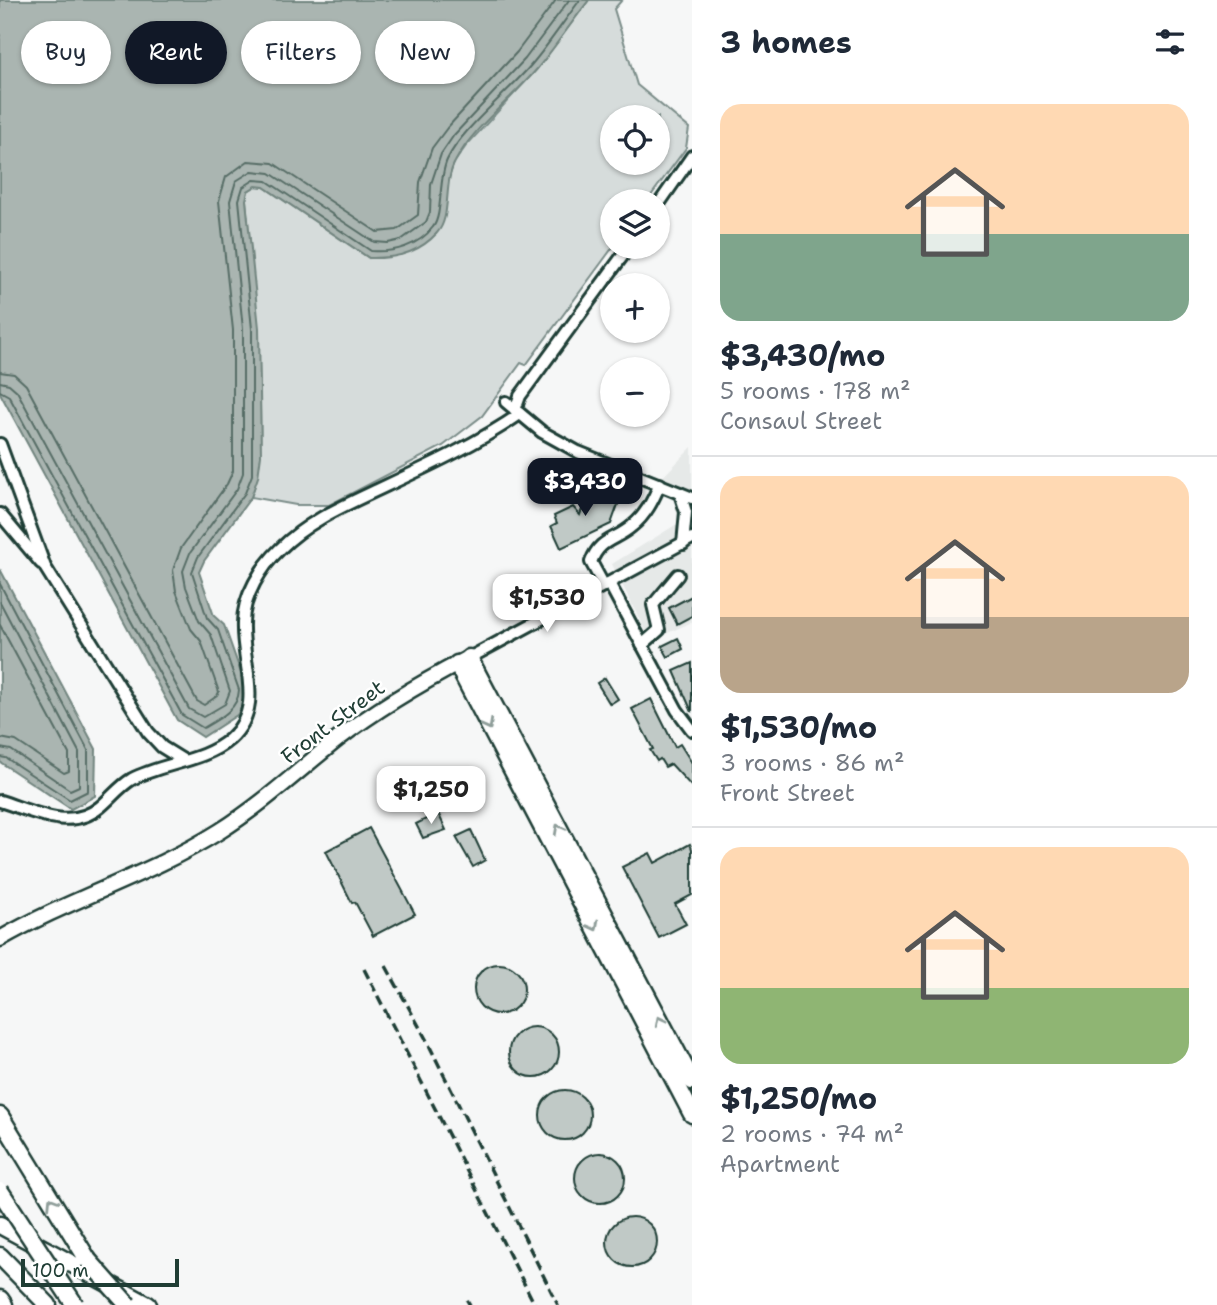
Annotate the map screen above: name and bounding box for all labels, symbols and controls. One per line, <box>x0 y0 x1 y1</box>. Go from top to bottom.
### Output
chip: Buy <box>21 21 111 84</box>
chip: Rent <box>125 21 227 84</box>
chip: Filters <box>241 21 361 84</box>
chip: New <box>375 21 475 84</box>
text: 3 homes <box>720 22 852 63</box>
icon: filters <box>1151 23 1189 61</box>
map controls <box>600 105 670 427</box>
button: locate <box>600 105 670 175</box>
icon: home <box>892 149 1018 275</box>
button: layers <box>600 189 670 259</box>
button: + <box>600 273 670 343</box>
text: $3,430/mo <box>720 335 885 376</box>
button: − <box>600 357 670 427</box>
text: 5 rooms · 178 m² <box>720 376 911 406</box>
text: Consaul Street <box>720 406 882 436</box>
pin: $3,430 <box>528 458 642 518</box>
text: $3,430 <box>543 466 627 496</box>
icon: home <box>892 521 1018 647</box>
pin: $1,530 <box>490 574 604 634</box>
text: $1,530 <box>509 582 585 612</box>
street label: Front Street <box>275 674 391 770</box>
text: $1,530/mo <box>720 707 877 748</box>
one-way arrow <box>480 717 494 730</box>
text: 3 rooms · 86 m² <box>720 748 905 778</box>
pin: $1,250 <box>374 766 488 826</box>
text: $1,250 <box>393 774 469 804</box>
text: Front Street <box>720 778 855 808</box>
one-way arrow <box>554 824 568 837</box>
icon: home <box>892 892 1018 1018</box>
one-way arrow <box>586 919 599 931</box>
one-way arrow <box>655 1016 669 1028</box>
text: $1,250/mo <box>720 1078 877 1119</box>
text: 2 rooms · 74 m² <box>720 1119 904 1149</box>
text: Apartment <box>720 1149 840 1179</box>
one-way arrow <box>48 1196 61 1209</box>
scale bar <box>21 1256 178 1288</box>
text: 100 m <box>32 1258 89 1283</box>

